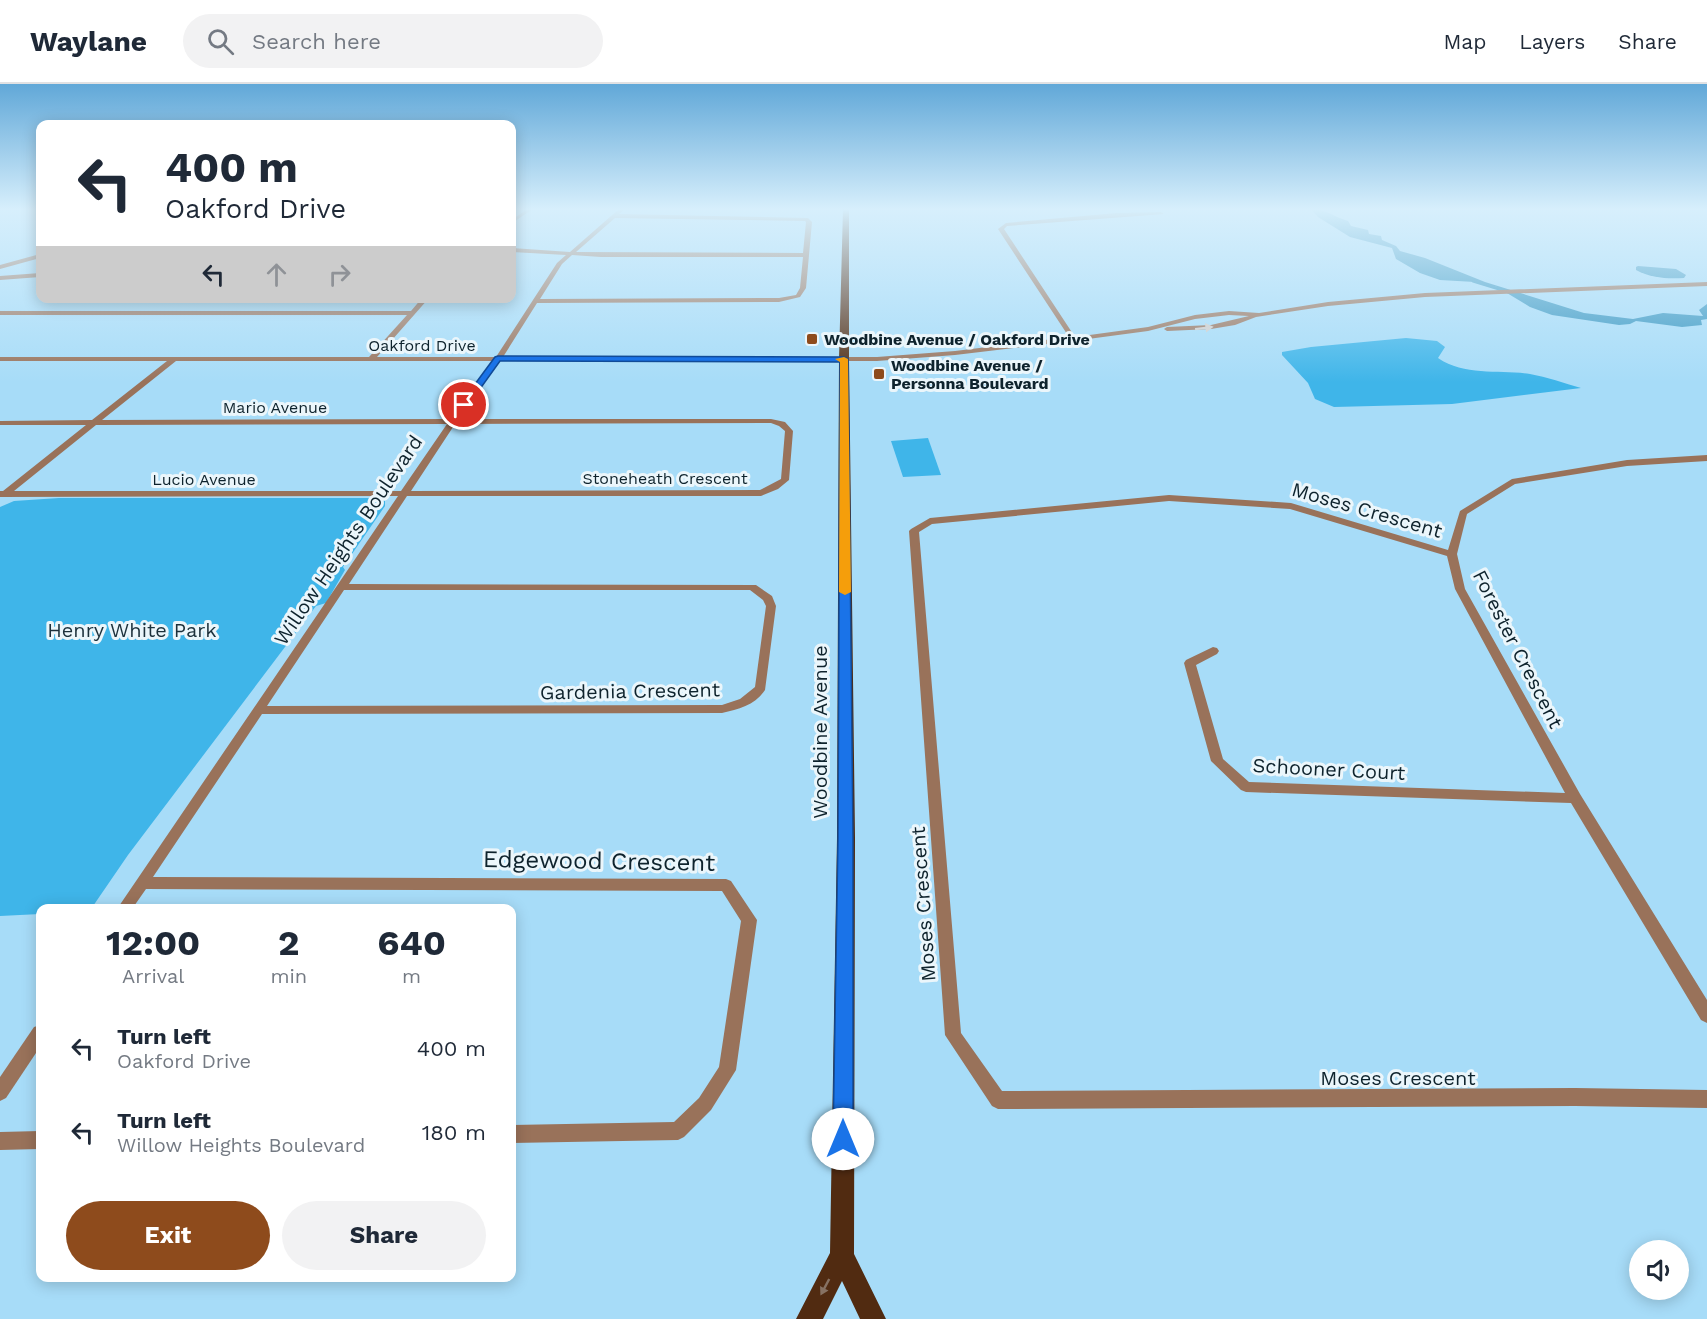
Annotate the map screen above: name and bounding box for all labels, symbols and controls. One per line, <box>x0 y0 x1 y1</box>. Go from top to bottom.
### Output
search box <box>183 14 603 68</box>
text: Waylane <box>30 25 147 58</box>
icon: search <box>204 25 237 58</box>
text: Search here <box>252 29 381 54</box>
text: Map <box>1443 29 1486 54</box>
text: Layers <box>1519 29 1585 54</box>
text: Share <box>1618 29 1677 54</box>
text: 400 m <box>165 143 298 192</box>
icon: left <box>66 144 144 222</box>
text: Oakford Drive <box>165 193 346 225</box>
icon: left <box>197 258 230 291</box>
icon: ahead <box>260 258 293 291</box>
icon: right <box>323 258 356 291</box>
one-way arrow <box>1195 323 1214 332</box>
place label: Woodbine Avenue / Oakford Drive <box>824 330 1090 349</box>
marker: Woodbine Avenue / Oakford Drive <box>805 332 819 346</box>
street label: Oakford Drive <box>368 336 476 355</box>
place label: Woodbine Avenue / Personna Boulevard <box>891 356 1049 393</box>
marker: Woodbine Avenue / Personna Boulevard <box>872 367 886 381</box>
pin <box>438 379 489 430</box>
icon: arrive <box>447 388 480 421</box>
street label: Mario Avenue <box>223 398 327 417</box>
street label: Willow Heights Boulevard <box>269 430 427 650</box>
street label: Stoneheath Crescent <box>582 469 748 488</box>
street label: Lucio Avenue <box>152 470 256 489</box>
street label: Moses Crescent <box>1289 477 1446 543</box>
street label: Forester Crescent <box>1468 566 1569 733</box>
park label: Henry White Park <box>47 618 217 642</box>
street label: Woodbine Avenue <box>808 645 832 819</box>
street label: Gardenia Crescent <box>540 677 721 705</box>
street label: Schooner Court <box>1252 753 1407 785</box>
street label: Moses Crescent <box>906 825 940 982</box>
street label: Edgewood Crescent <box>483 845 715 877</box>
text: 12:00 <box>106 922 200 964</box>
text: 2 <box>278 922 300 964</box>
text: 640 <box>377 922 446 964</box>
text: Arrival <box>122 964 184 988</box>
text: min <box>270 964 307 988</box>
text: m <box>402 964 421 988</box>
text: Turn left <box>117 1024 211 1049</box>
icon: left <box>66 1032 99 1065</box>
text: 400 m <box>417 1036 486 1061</box>
text: Oakford Drive <box>117 1049 251 1073</box>
street label: Moses Crescent <box>1320 1066 1476 1090</box>
position arrow <box>811 1107 875 1171</box>
text: Turn left <box>117 1108 211 1133</box>
icon: left <box>66 1116 99 1149</box>
text: 180 m <box>422 1120 486 1145</box>
text: Willow Heights Boulevard <box>117 1133 365 1157</box>
button: Exit <box>66 1201 270 1270</box>
button: Share <box>282 1201 486 1270</box>
map controls <box>1629 1240 1689 1300</box>
button: sound <box>1629 1240 1689 1300</box>
one-way arrow <box>821 1278 831 1296</box>

